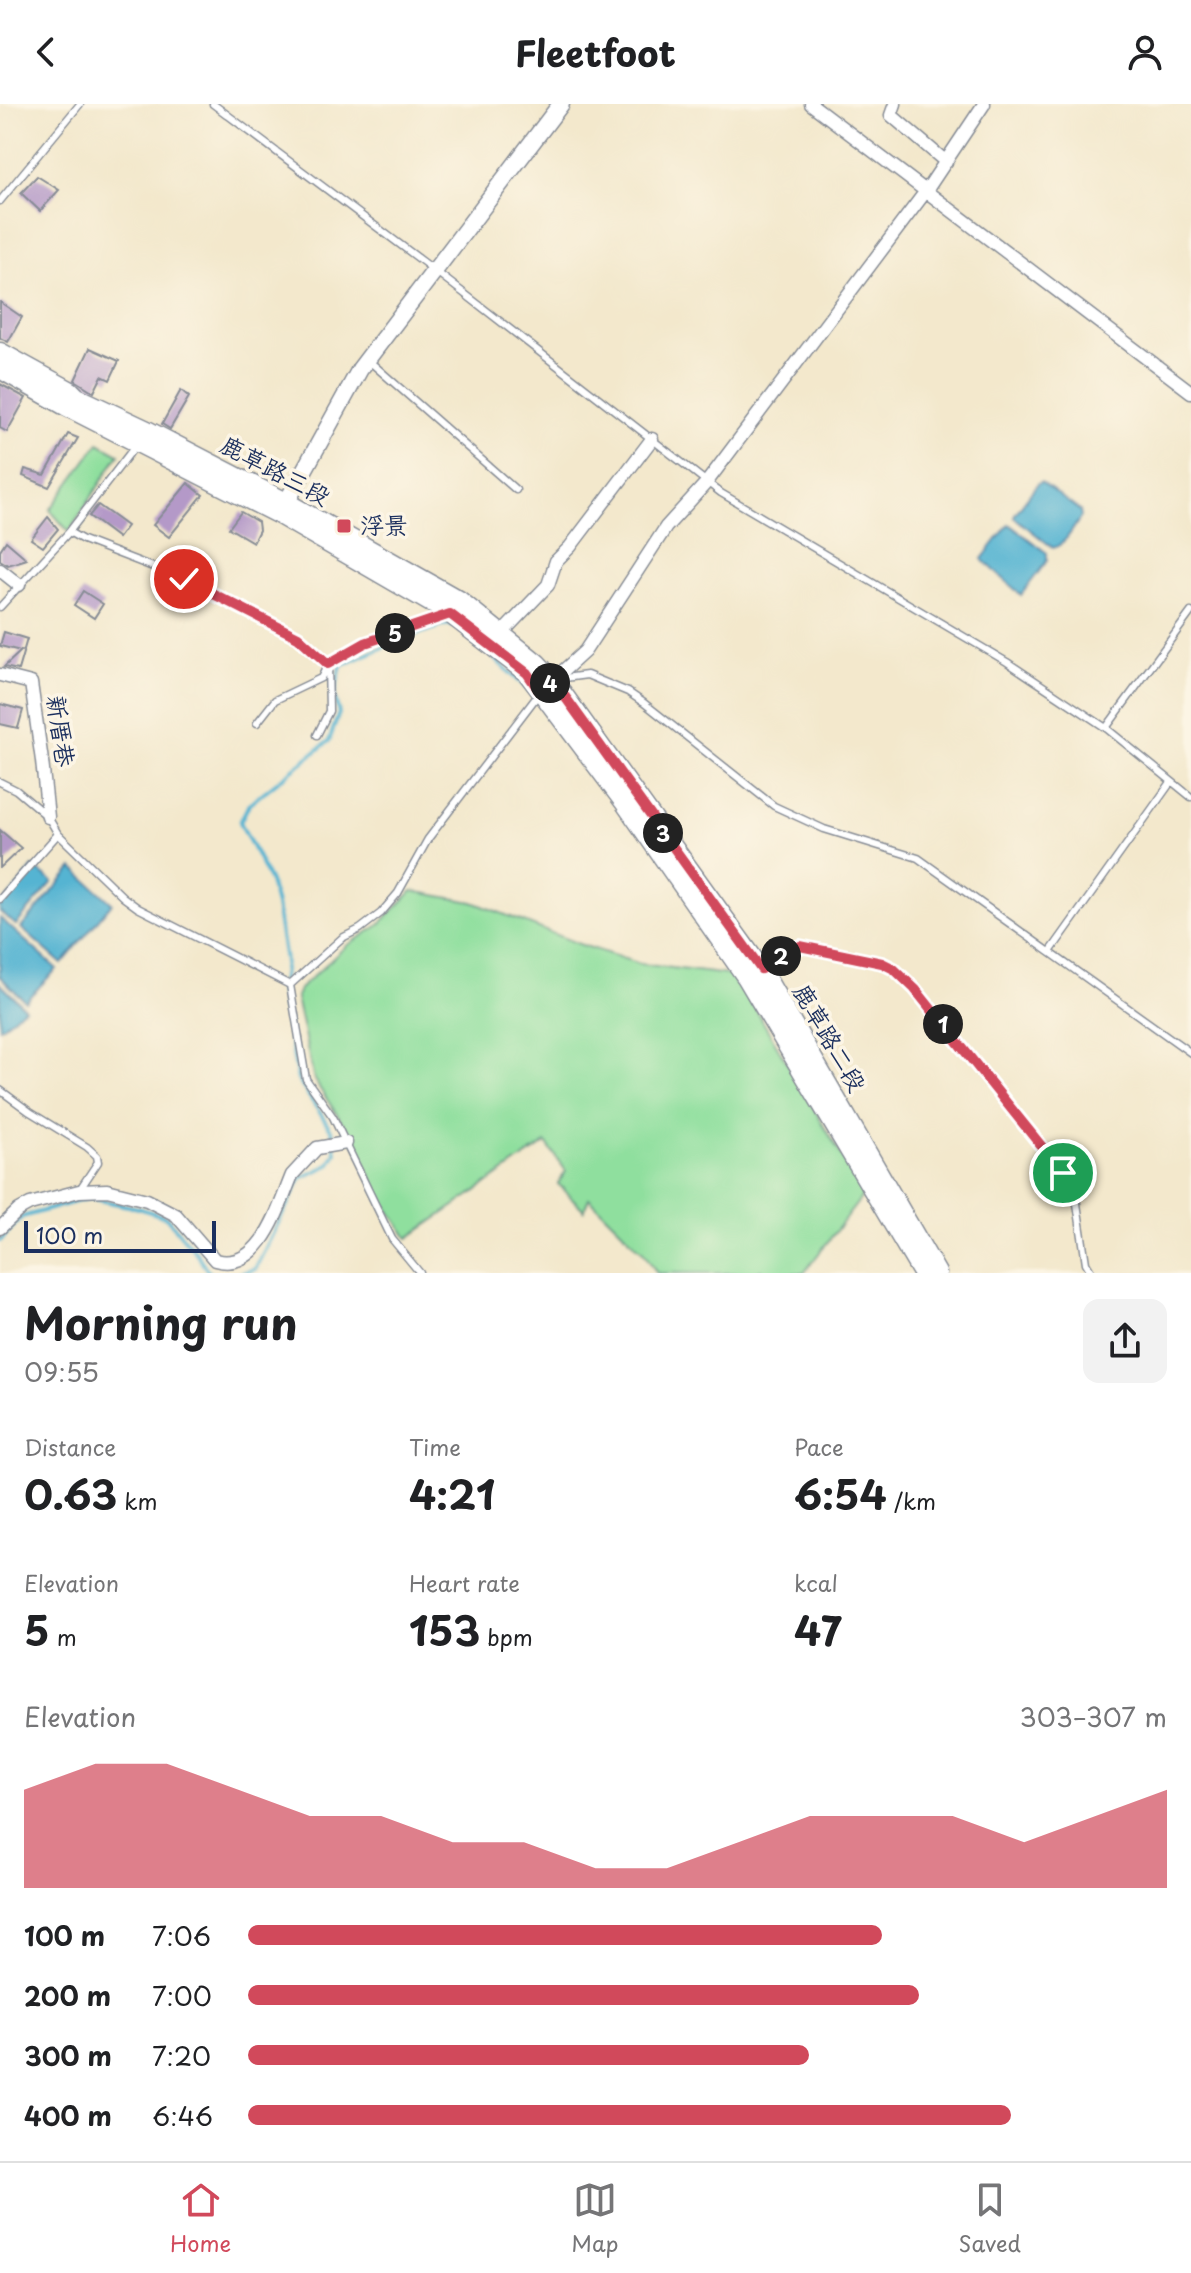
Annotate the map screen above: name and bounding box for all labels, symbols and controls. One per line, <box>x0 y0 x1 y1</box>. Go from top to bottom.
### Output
text: Fleetfoot <box>515 25 676 79</box>
icon: back <box>24 30 68 74</box>
icon: person <box>1123 30 1167 74</box>
street label: 鹿草路三段 <box>215 425 337 513</box>
place label: 浮景 <box>360 506 408 542</box>
marker: 浮景 <box>335 517 353 535</box>
pin <box>150 545 218 613</box>
icon: check <box>162 557 206 601</box>
pin: 5 <box>375 613 415 653</box>
text: 5 <box>388 616 402 649</box>
pin: 4 <box>530 663 570 703</box>
text: 4 <box>543 666 557 699</box>
street label: 新厝巷 <box>39 693 85 769</box>
pin: 3 <box>643 813 683 853</box>
text: 3 <box>656 816 670 849</box>
pin: 2 <box>761 936 801 976</box>
text: 2 <box>773 939 789 972</box>
street label: 鹿草路二段 <box>785 976 876 1098</box>
pin: 1 <box>923 1004 963 1044</box>
text: 1 <box>938 1007 948 1040</box>
pin <box>1029 1139 1097 1207</box>
icon: arrive <box>1041 1151 1085 1195</box>
scale bar <box>24 1217 216 1253</box>
text: 100 m <box>36 1218 103 1251</box>
text: Morning run <box>24 1289 298 1355</box>
button: share <box>1083 1299 1167 1383</box>
text: 09:55 <box>24 1352 99 1391</box>
text: Distance <box>24 1430 116 1463</box>
text: Time <box>409 1430 461 1463</box>
text: Pace <box>794 1430 844 1463</box>
text: 0.63 <box>24 1463 117 1524</box>
text: 4:21 <box>409 1463 495 1524</box>
text: 6:54 <box>794 1463 887 1524</box>
text: km <box>117 1484 157 1517</box>
text: /km <box>887 1484 936 1517</box>
text: Elevation <box>24 1566 119 1599</box>
text: Heart rate <box>409 1566 520 1599</box>
text: kcal <box>794 1566 838 1599</box>
text: 5 <box>24 1599 50 1660</box>
text: 153 <box>409 1599 480 1660</box>
text: 47 <box>794 1599 842 1660</box>
text: m <box>50 1620 77 1653</box>
text: bpm <box>480 1620 533 1653</box>
text: Elevation <box>24 1697 136 1736</box>
text: 303–307 m <box>1020 1697 1167 1736</box>
text: 100 m <box>24 1916 105 1955</box>
text: 7:06 <box>152 1916 211 1955</box>
text: 200 m <box>24 1976 111 2015</box>
text: 7:00 <box>152 1976 212 2015</box>
text: 300 m <box>24 2036 112 2075</box>
text: 7:20 <box>152 2036 211 2075</box>
text: 400 m <box>24 2096 112 2135</box>
text: 6:46 <box>152 2096 213 2135</box>
tab: Home <box>170 2178 231 2259</box>
tab: Map <box>571 2178 618 2259</box>
tab: Saved <box>958 2178 1021 2259</box>

